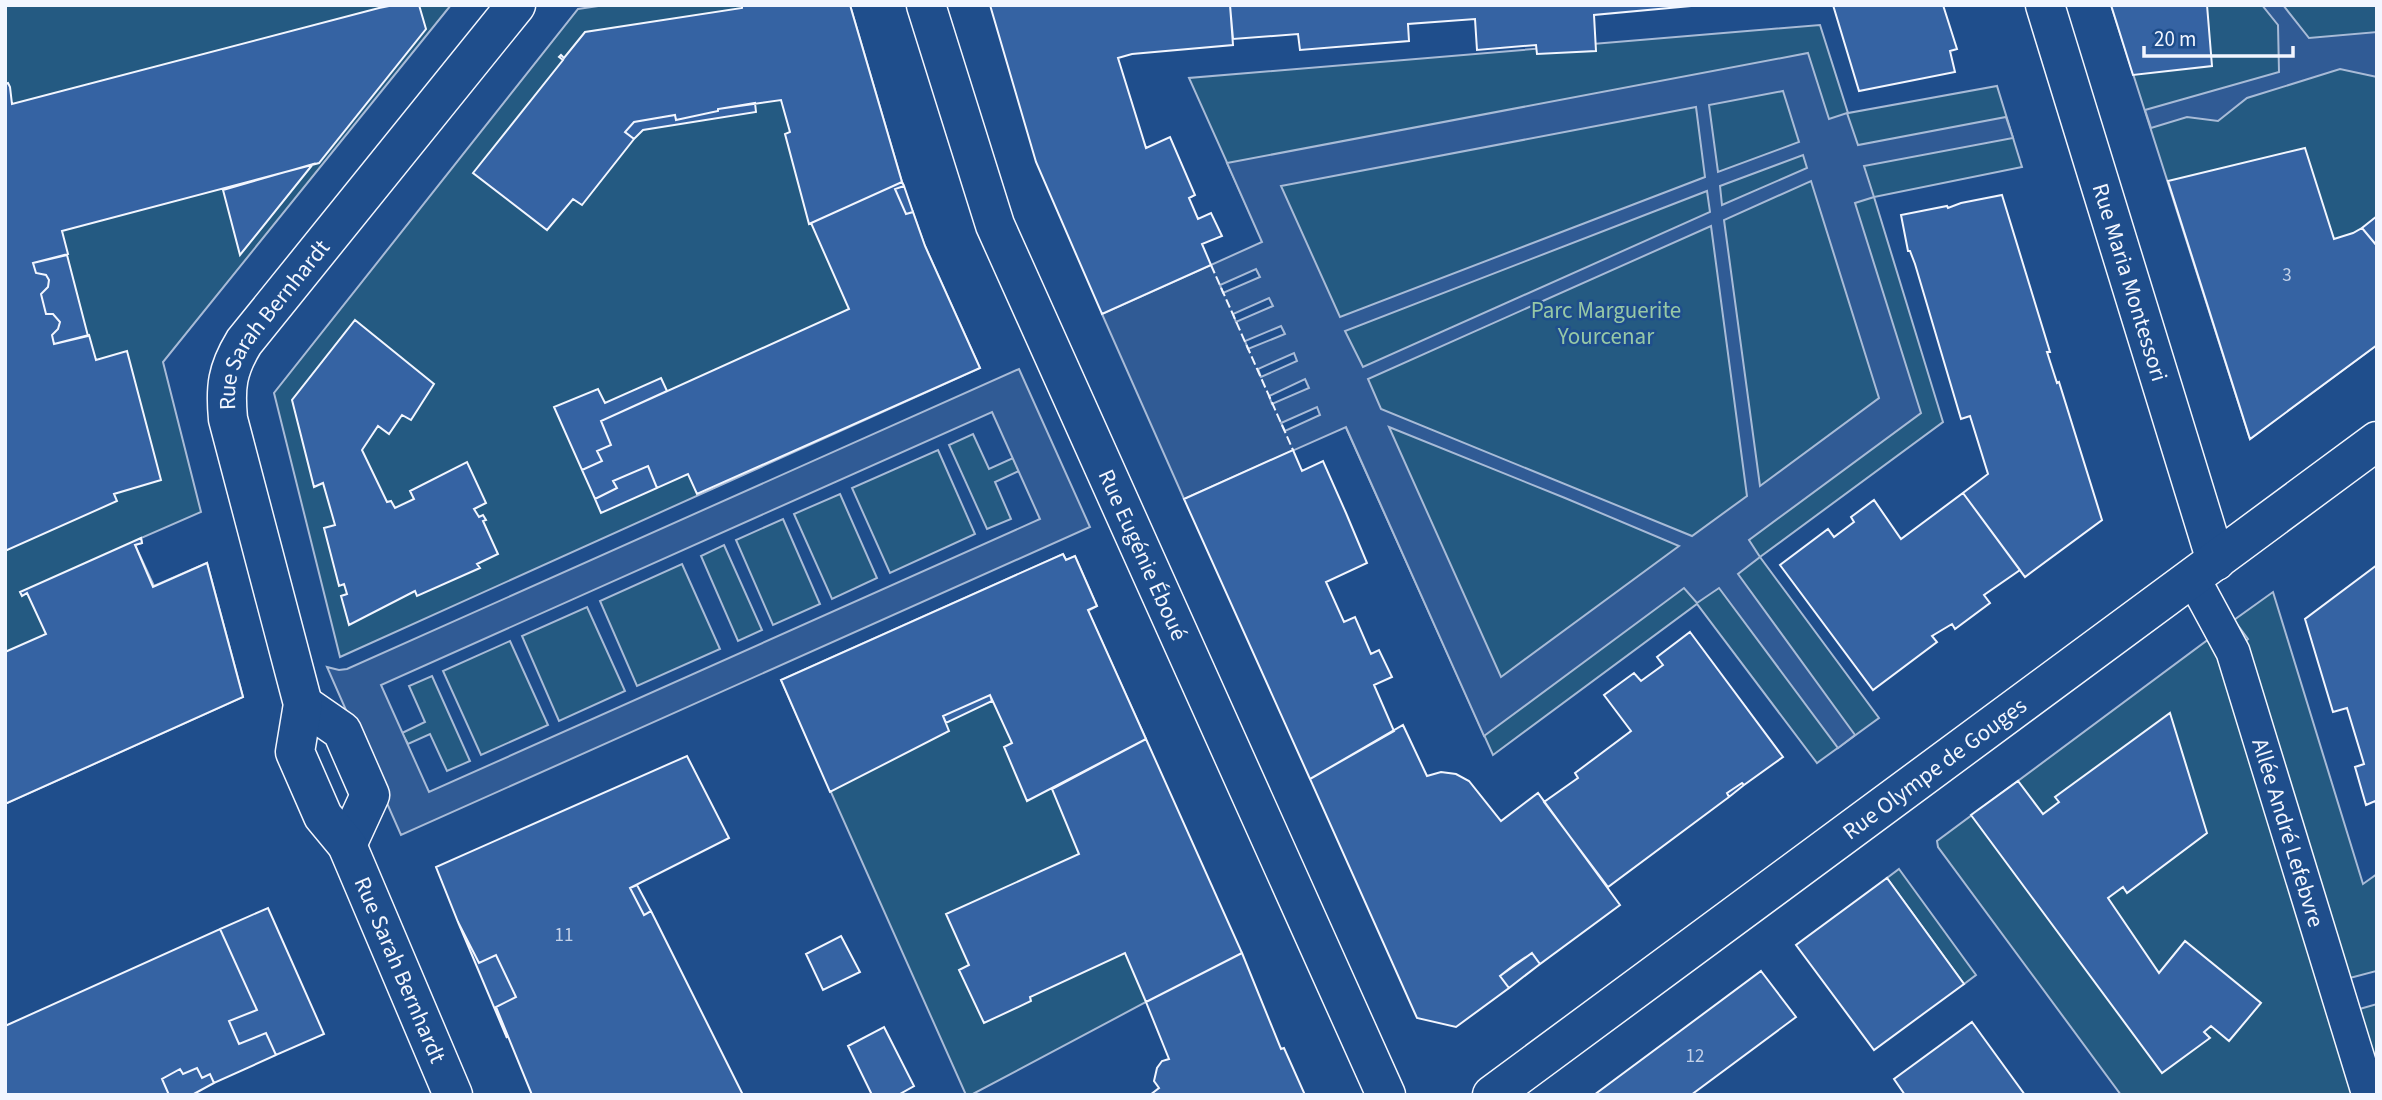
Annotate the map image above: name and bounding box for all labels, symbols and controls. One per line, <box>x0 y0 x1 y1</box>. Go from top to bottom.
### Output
scale bar <box>2144 14 2293 58</box>
text: 20 m <box>2154 24 2196 54</box>
street label: Rue Maria Montessori <box>2084 179 2176 385</box>
street label: Rue Sarah Bernhardt <box>210 232 337 411</box>
house number: 3 <box>2282 262 2292 289</box>
park label: Parc Marguerite Yourcenar <box>1531 294 1681 353</box>
street label: Rue Eugénie Éboué <box>1090 464 1196 646</box>
street label: Rue Olympe de Gouges <box>1835 689 2033 847</box>
street label: Allée André Lefebvre <box>2244 734 2333 931</box>
street label: Rue Sarah Bernhardt <box>346 872 454 1068</box>
house number: 11 <box>555 922 573 949</box>
house number: 12 <box>1686 1043 1704 1070</box>

